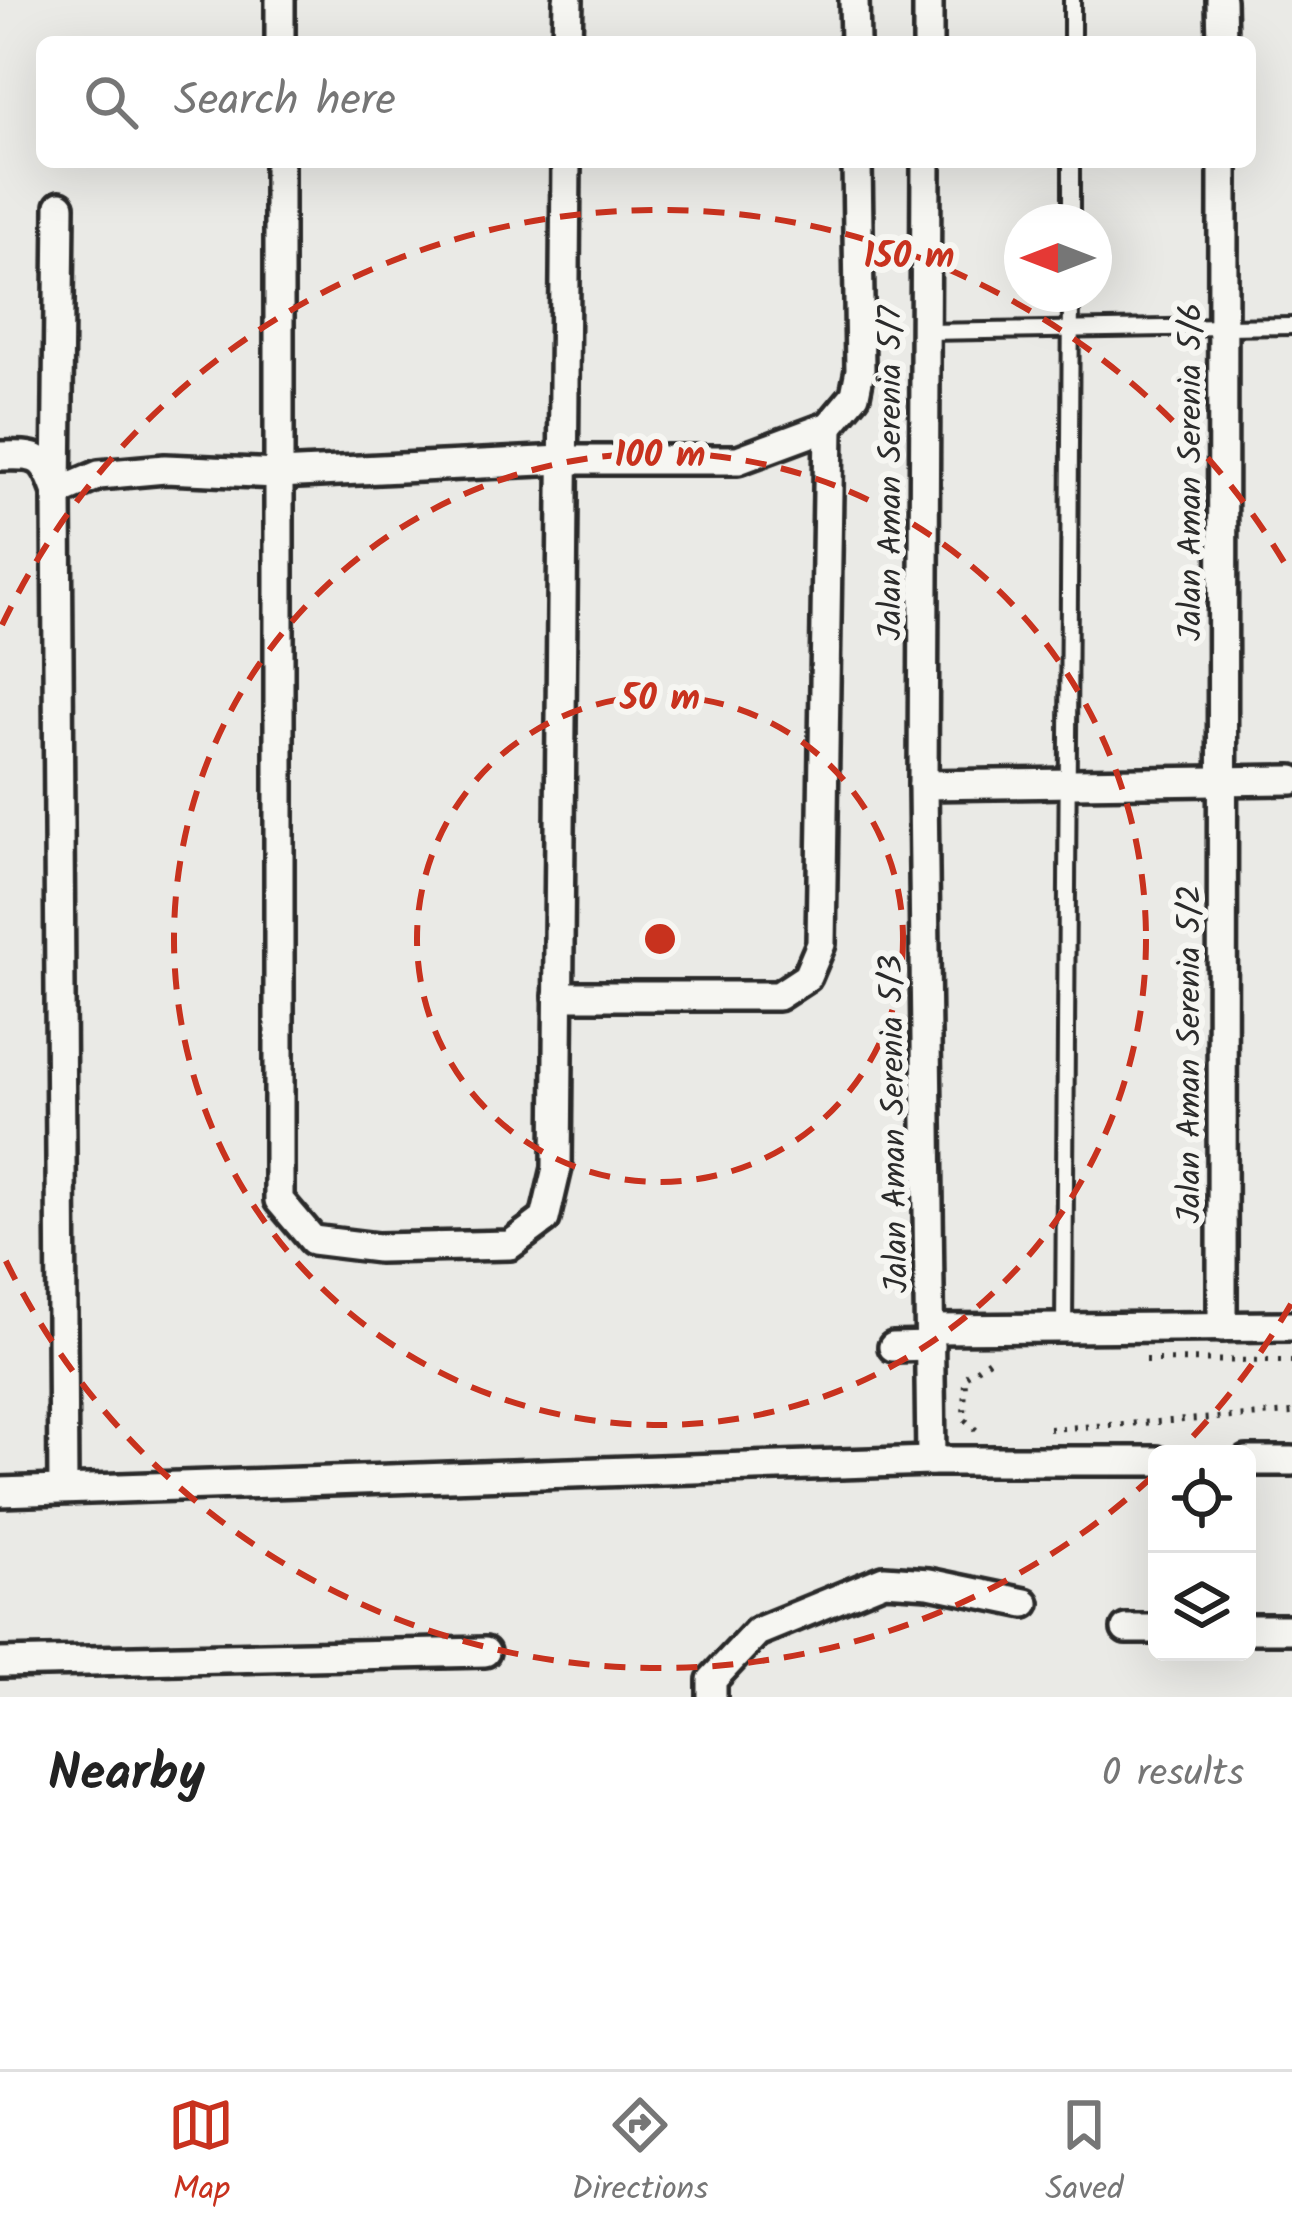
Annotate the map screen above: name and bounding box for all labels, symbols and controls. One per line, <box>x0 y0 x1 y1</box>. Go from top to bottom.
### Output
search box <box>36 36 1256 168</box>
text: Search here <box>174 66 396 138</box>
icon: search <box>78 69 144 135</box>
north arrow <box>1004 204 1112 312</box>
text: 150 m <box>864 229 954 286</box>
street label: Jalan Aman Serenia 5/6 <box>1166 303 1219 641</box>
street label: Jalan Aman Serenia 5/7 <box>866 304 919 640</box>
text: 100 m <box>614 428 706 485</box>
text: 50 m <box>619 671 700 728</box>
street label: Jalan Aman Serenia 5/2 <box>1165 885 1218 1223</box>
centre of rings <box>639 918 681 960</box>
street label: Jalan Aman Serenia 5/3 <box>866 954 925 1294</box>
map controls <box>1148 1445 1256 1661</box>
button: locate <box>1148 1445 1256 1553</box>
button: layers <box>1148 1553 1256 1661</box>
text: Nearby <box>48 1735 205 1816</box>
text: 0 results <box>1102 1744 1244 1806</box>
tab: Map <box>168 2092 234 2217</box>
tab: Directions <box>571 2092 708 2217</box>
tab: Saved <box>1045 2092 1124 2217</box>

